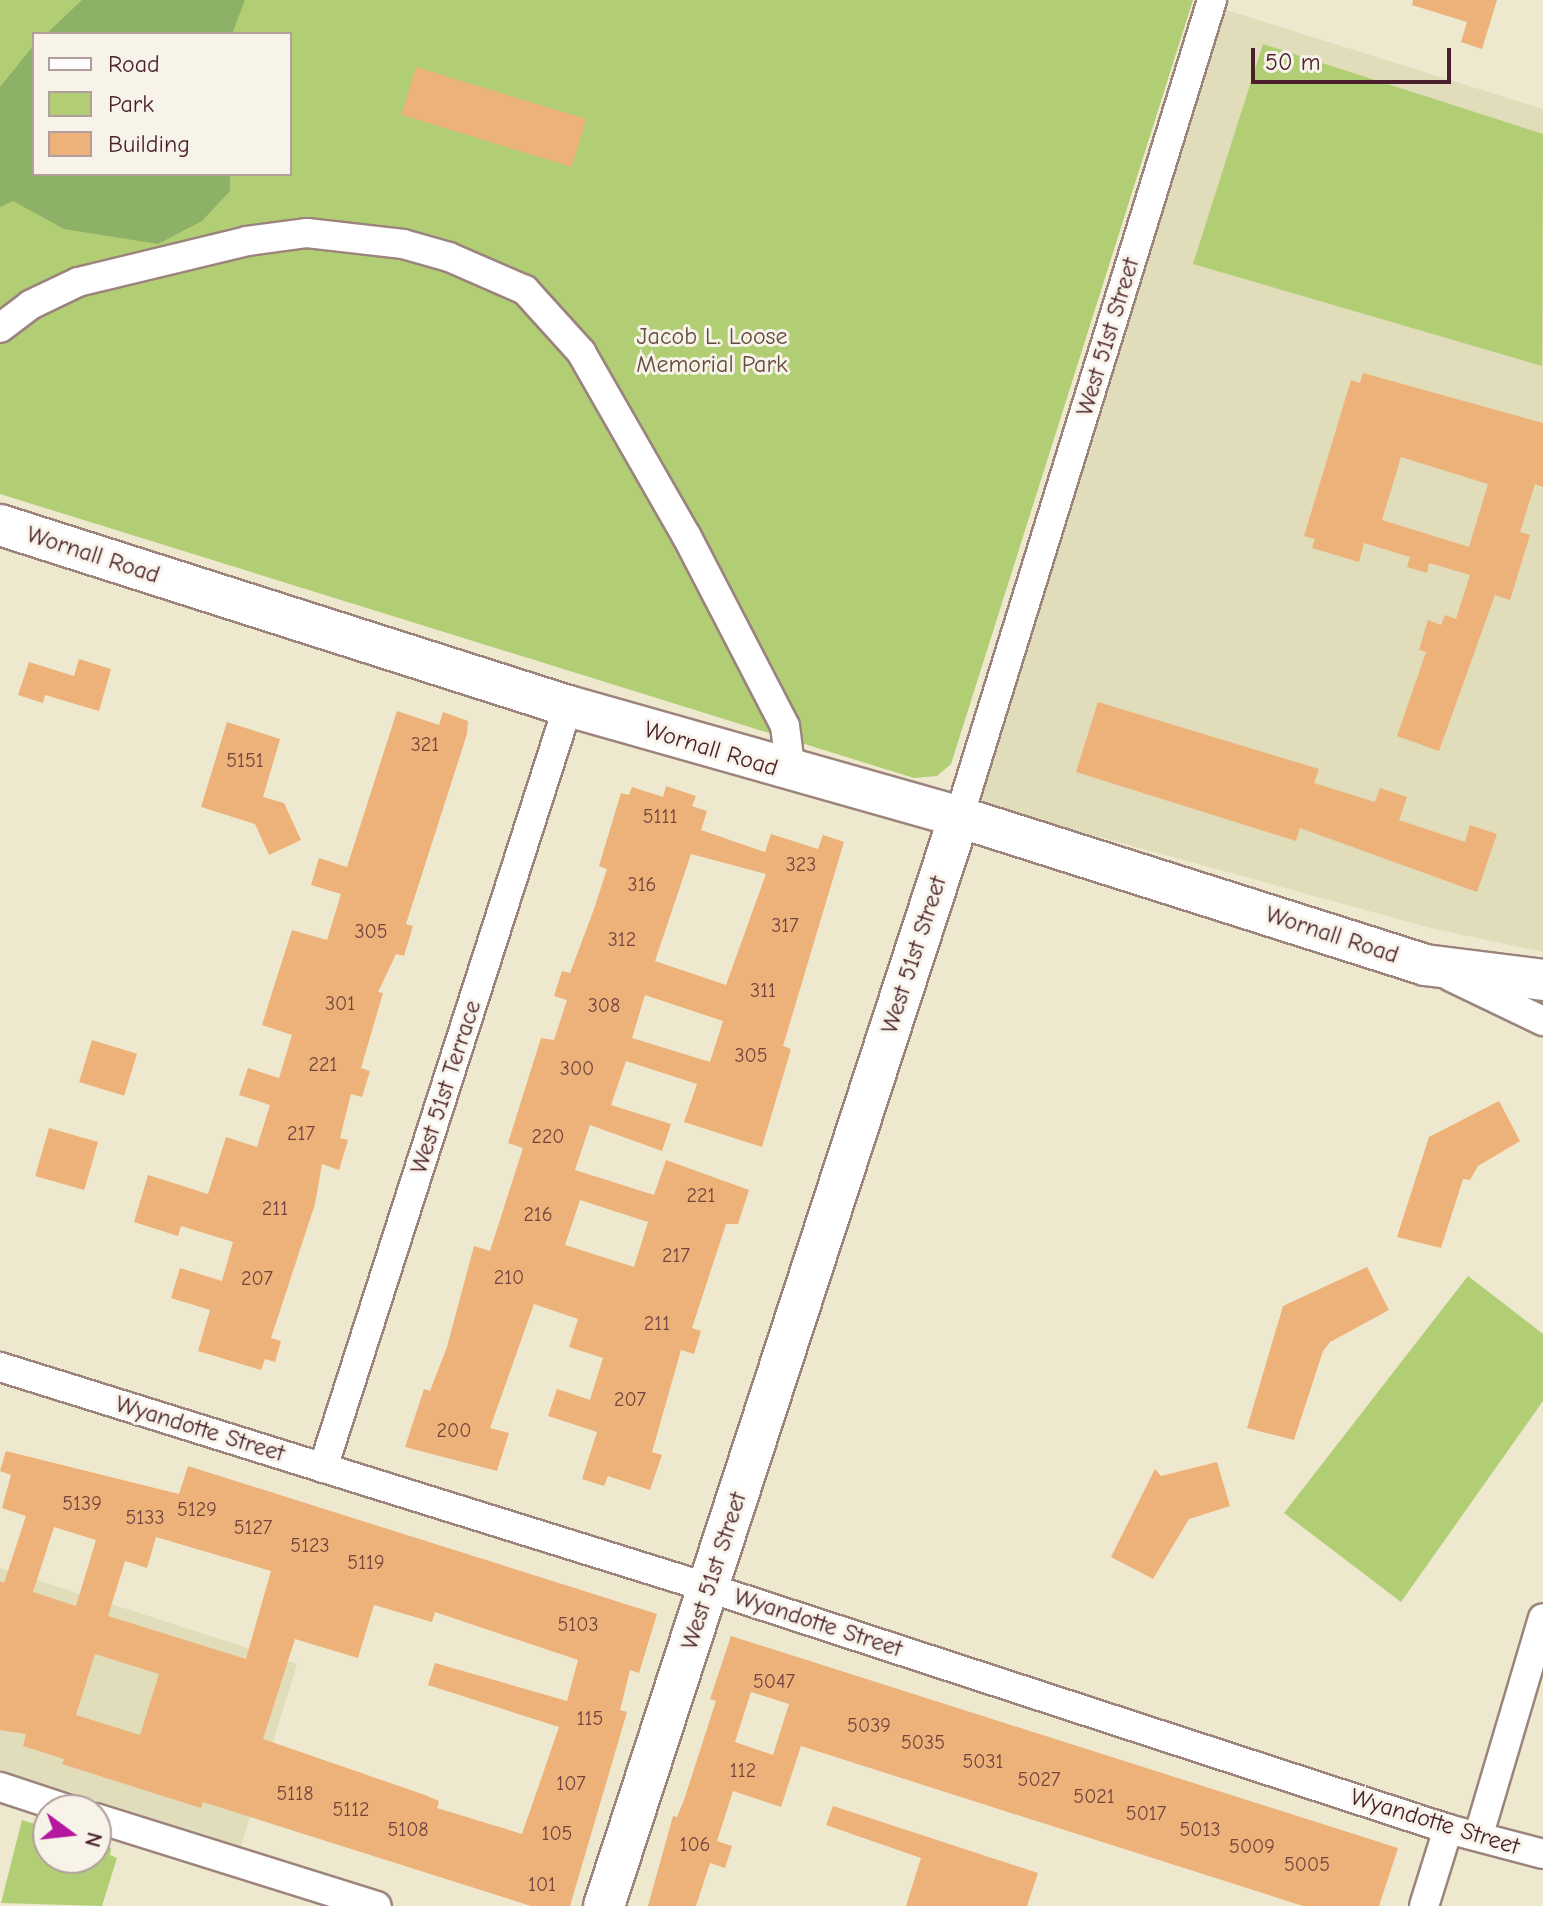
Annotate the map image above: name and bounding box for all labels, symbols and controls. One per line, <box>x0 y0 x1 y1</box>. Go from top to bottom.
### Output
legend <box>32 32 292 176</box>
scale bar <box>1255 32 1455 82</box>
text: 50 m <box>1265 48 1321 76</box>
text: Road <box>108 50 160 78</box>
text: Park <box>108 90 154 118</box>
text: Building <box>108 130 190 158</box>
street label: West 51st Street <box>1070 255 1146 419</box>
park label: Jacob L. Loose Memorial Park <box>636 323 788 379</box>
street label: Wornall Road <box>23 520 163 590</box>
street label: Wornall Road <box>641 715 781 783</box>
house number: 321 <box>411 732 439 756</box>
house number: 5151 <box>226 748 264 772</box>
house number: 5111 <box>643 804 677 828</box>
house number: 323 <box>786 852 816 876</box>
house number: 316 <box>628 872 656 896</box>
street label: West 51st Street <box>875 873 953 1037</box>
street label: Wornall Road <box>1262 900 1402 970</box>
house number: 317 <box>771 913 799 937</box>
house number: 305 <box>354 919 388 943</box>
house number: 312 <box>608 927 636 951</box>
house number: 311 <box>750 978 776 1002</box>
house number: 301 <box>325 991 355 1015</box>
house number: 308 <box>588 993 620 1017</box>
street label: West 51st Terrace <box>404 997 488 1177</box>
house number: 305 <box>734 1043 768 1067</box>
house number: 221 <box>309 1052 337 1076</box>
house number: 300 <box>560 1056 594 1080</box>
house number: 217 <box>287 1121 315 1145</box>
house number: 220 <box>531 1124 565 1148</box>
house number: 221 <box>687 1183 715 1207</box>
house number: 211 <box>262 1196 288 1220</box>
house number: 216 <box>523 1202 553 1226</box>
house number: 217 <box>662 1243 690 1267</box>
house number: 210 <box>494 1265 524 1289</box>
house number: 207 <box>241 1266 273 1290</box>
house number: 211 <box>644 1311 670 1335</box>
house number: 207 <box>614 1387 646 1411</box>
street label: Wyandotte Street <box>112 1390 288 1468</box>
house number: 200 <box>437 1418 471 1442</box>
street label: West 51st Street <box>675 1489 753 1653</box>
house number: 5139 <box>62 1491 102 1515</box>
house number: 5129 <box>177 1497 217 1521</box>
house number: 5133 <box>126 1505 164 1529</box>
house number: 5127 <box>234 1515 272 1539</box>
house number: 5123 <box>290 1533 330 1557</box>
house number: 5119 <box>347 1550 385 1574</box>
street label: Wyandotte Street <box>730 1582 906 1664</box>
house number: 5103 <box>557 1612 599 1636</box>
house number: 5047 <box>753 1669 795 1693</box>
house number: 115 <box>577 1706 603 1730</box>
house number: 5039 <box>847 1713 891 1737</box>
house number: 5035 <box>901 1730 945 1754</box>
house number: 5031 <box>962 1749 1004 1773</box>
house number: 112 <box>730 1758 756 1782</box>
house number: 5027 <box>1018 1767 1060 1791</box>
house number: 107 <box>556 1771 586 1795</box>
house number: 5118 <box>277 1781 313 1805</box>
street label: Wyandotte Street <box>1347 1783 1523 1861</box>
house number: 5021 <box>1073 1784 1115 1808</box>
north arrow <box>32 1794 112 1874</box>
house number: 5112 <box>332 1797 370 1821</box>
house number: 5017 <box>1126 1801 1166 1825</box>
house number: 5108 <box>387 1817 429 1841</box>
house number: 5013 <box>1179 1817 1221 1841</box>
house number: 105 <box>542 1821 572 1845</box>
text: N <box>79 1829 108 1850</box>
house number: 106 <box>680 1832 710 1856</box>
house number: 5009 <box>1229 1834 1275 1858</box>
house number: 5005 <box>1284 1852 1330 1876</box>
house number: 101 <box>528 1872 556 1896</box>

